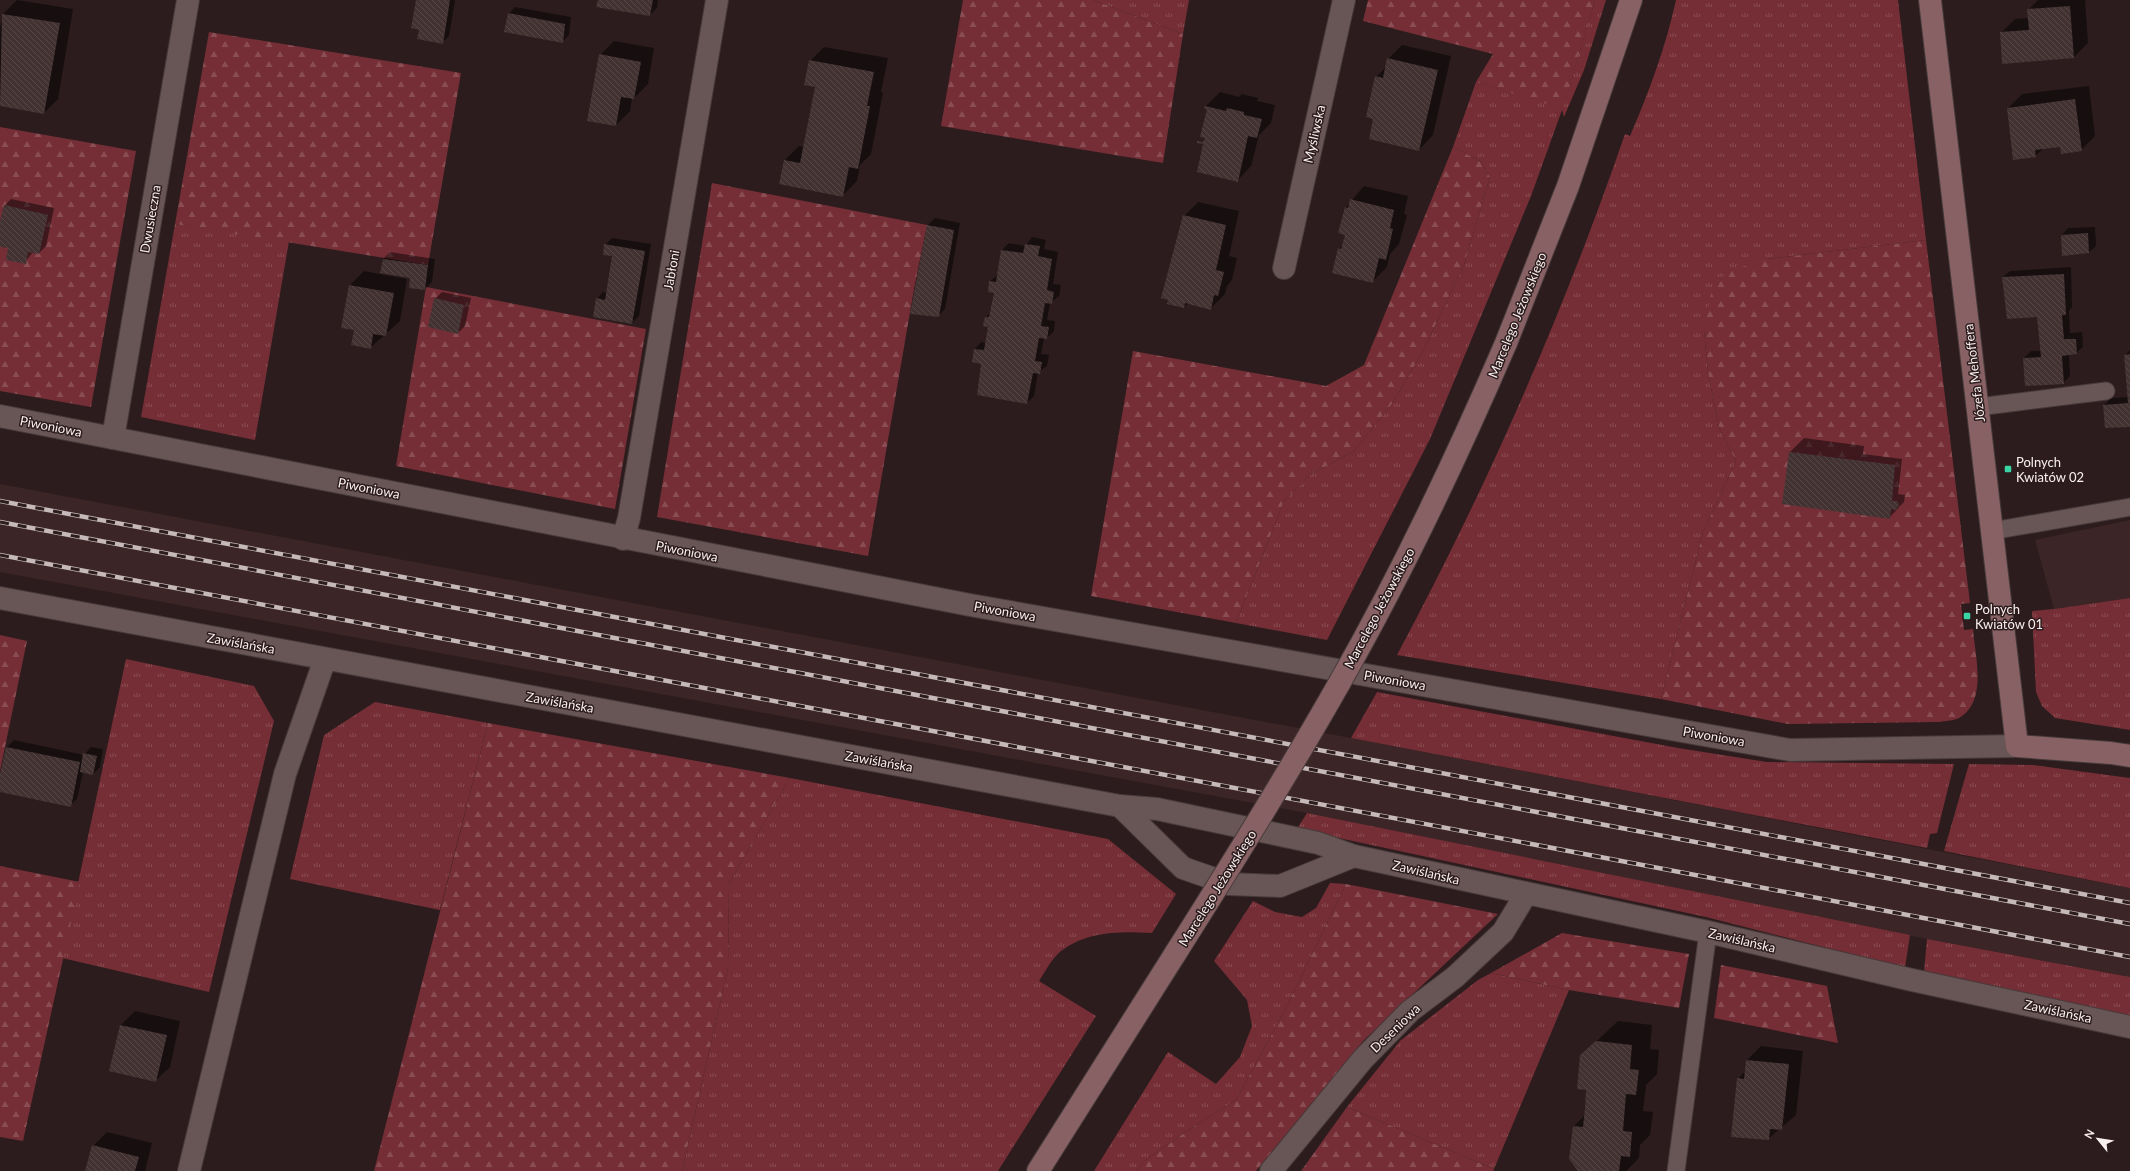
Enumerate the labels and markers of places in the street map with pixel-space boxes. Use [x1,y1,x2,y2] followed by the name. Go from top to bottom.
[2016,454,2084,485] place label: Polnych Kwiatów 02
[2003,464,2013,474] marker: Polnych Kwiatów 02
[1975,601,2043,632] place label: Polnych Kwiatów 01
[1962,611,1972,621] marker: Polnych Kwiatów 01

